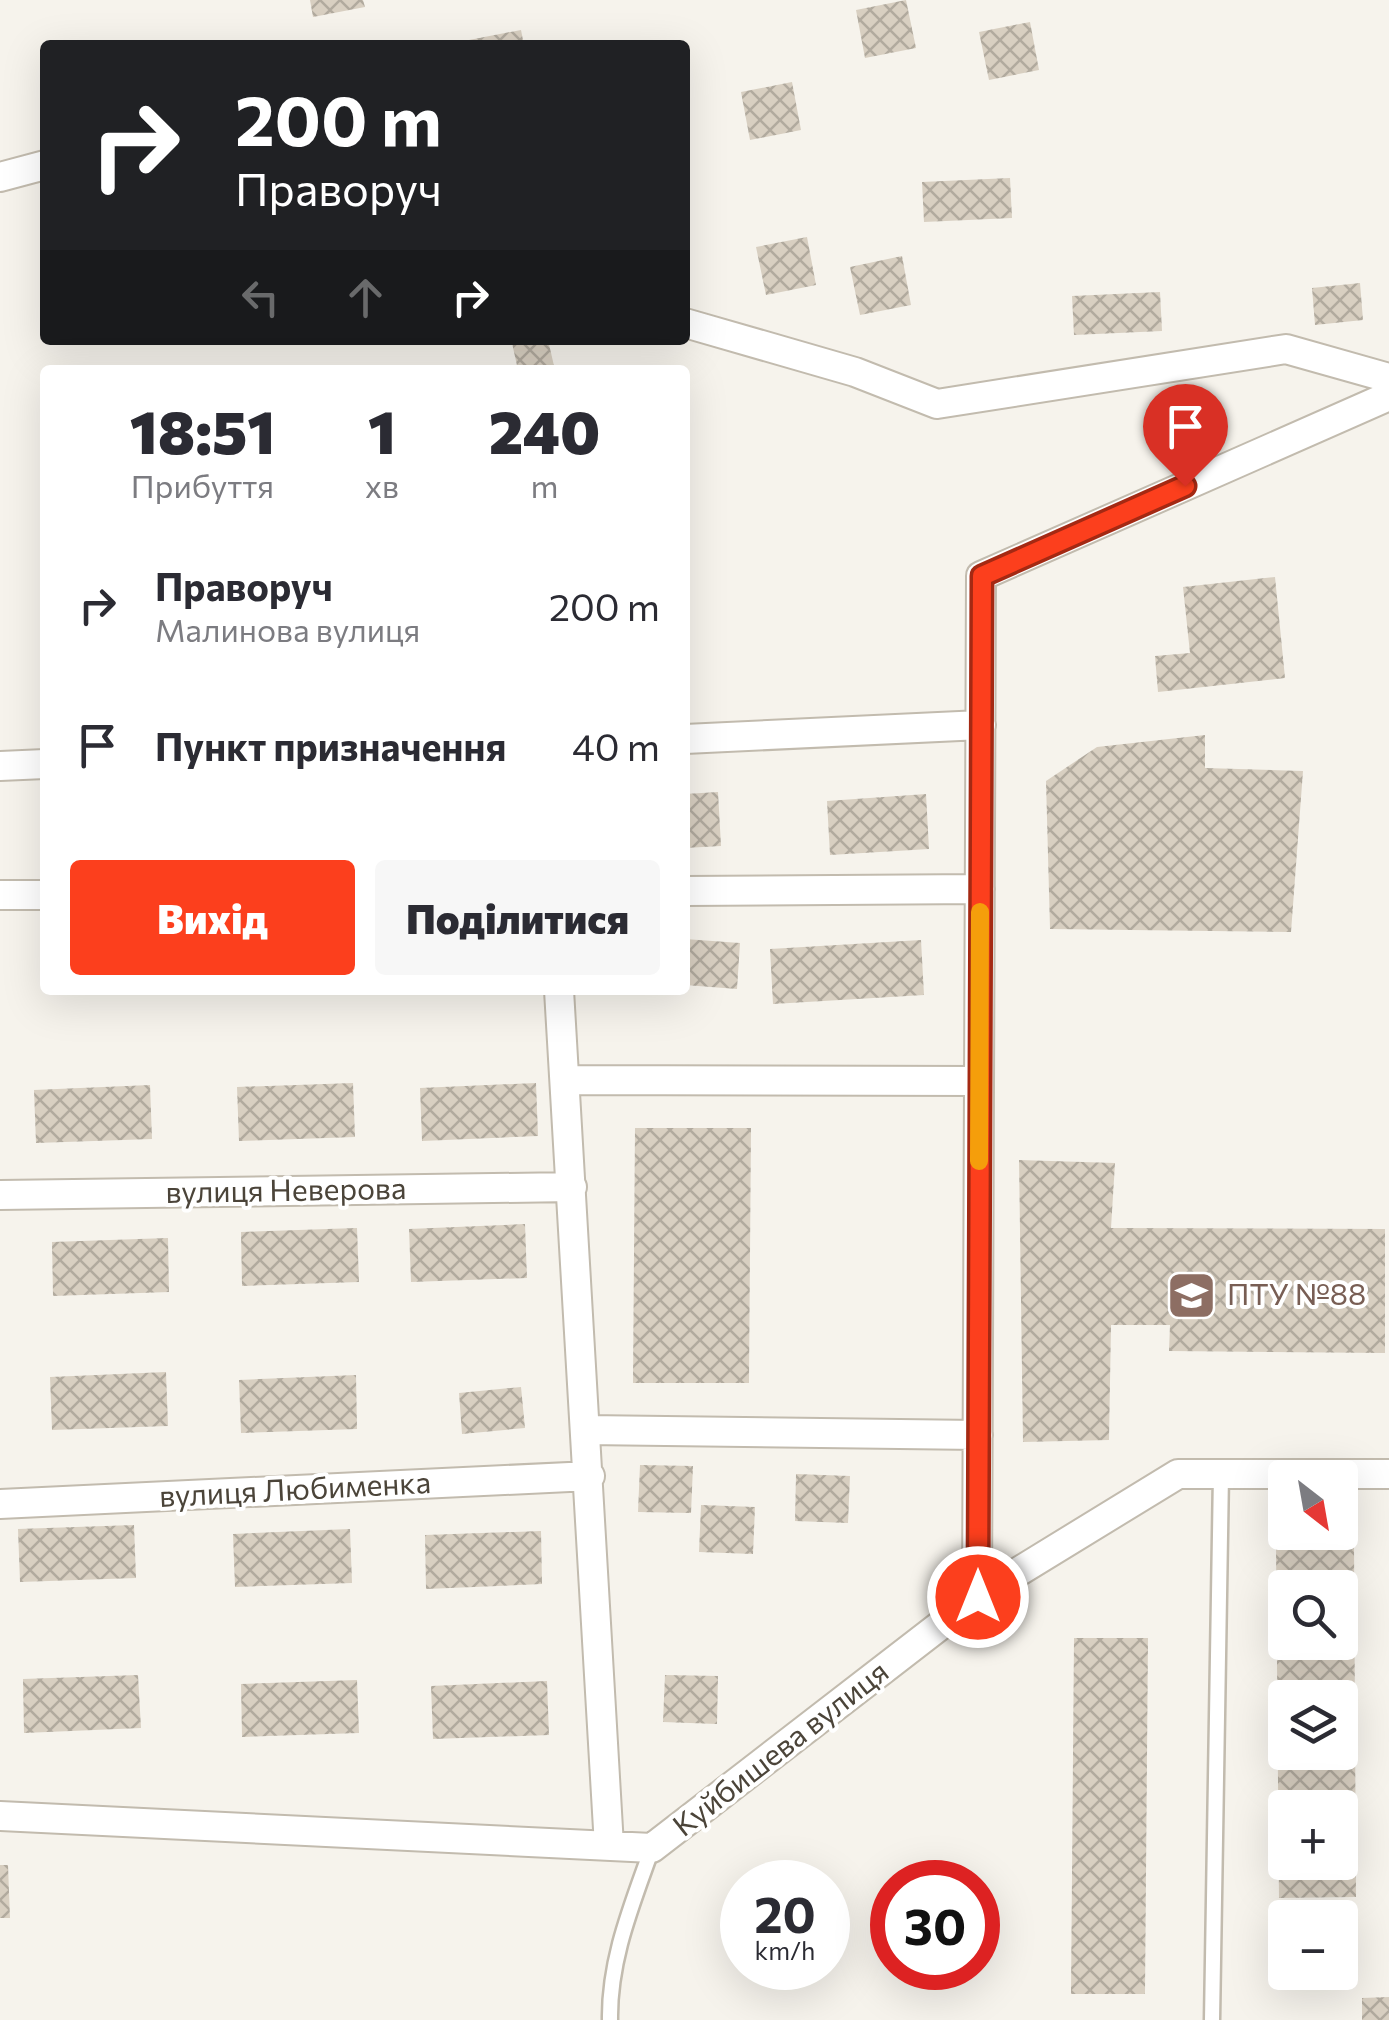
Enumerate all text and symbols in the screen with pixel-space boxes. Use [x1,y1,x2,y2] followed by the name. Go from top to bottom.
[235,75,442,160] text: 200 m
[70,80,200,210] icon: right
[235,160,442,215] text: Праворуч
[233,270,288,325] icon: left
[338,270,393,325] icon: ahead
[443,270,498,325] icon: right
[1143,384,1228,487] pin
[130,393,275,466] text: 18:51
[368,393,396,466] text: 1
[489,393,600,466] text: 240
[1158,399,1213,454] icon: arrive
[131,465,274,505] text: Прибуття
[365,465,399,505] text: хв
[531,465,558,505] text: m
[155,562,333,609] text: Праворуч
[70,578,125,633] icon: right
[549,582,660,629] text: 200 m
[155,609,420,649] text: Малинова вулиця
[70,718,125,773] icon: arrive
[155,722,506,769] text: Пункт призначення
[572,722,660,769] text: 40 m
[70,860,355,975] button: Вихід
[375,860,660,975] button: Поділитися
[165,1168,407,1209] street label: вулиця Неверова
[1166,1269,1218,1321] school or university icon: ПТУ №88
[1227,1274,1366,1311] place label: ПТУ №88
[1268,1460,1358,1550] north arrow
[1268,1460,1358,1990] map controls
[158,1462,432,1513] street label: вулиця Любименка
[926,1545,1030,1649] position arrow
[1268,1570,1358,1660] button: search
[664,1651,895,1843] street label: Куйбишева вулиця
[1268,1680,1358,1770] button: layers
[1268,1790,1358,1880] button: +
[870,1860,1000,1990] speed limit sign: 30
[754,1882,816,1943] text: 20
[1268,1900,1358,1990] button: −
[755,1935,815,1965] text: km/h

